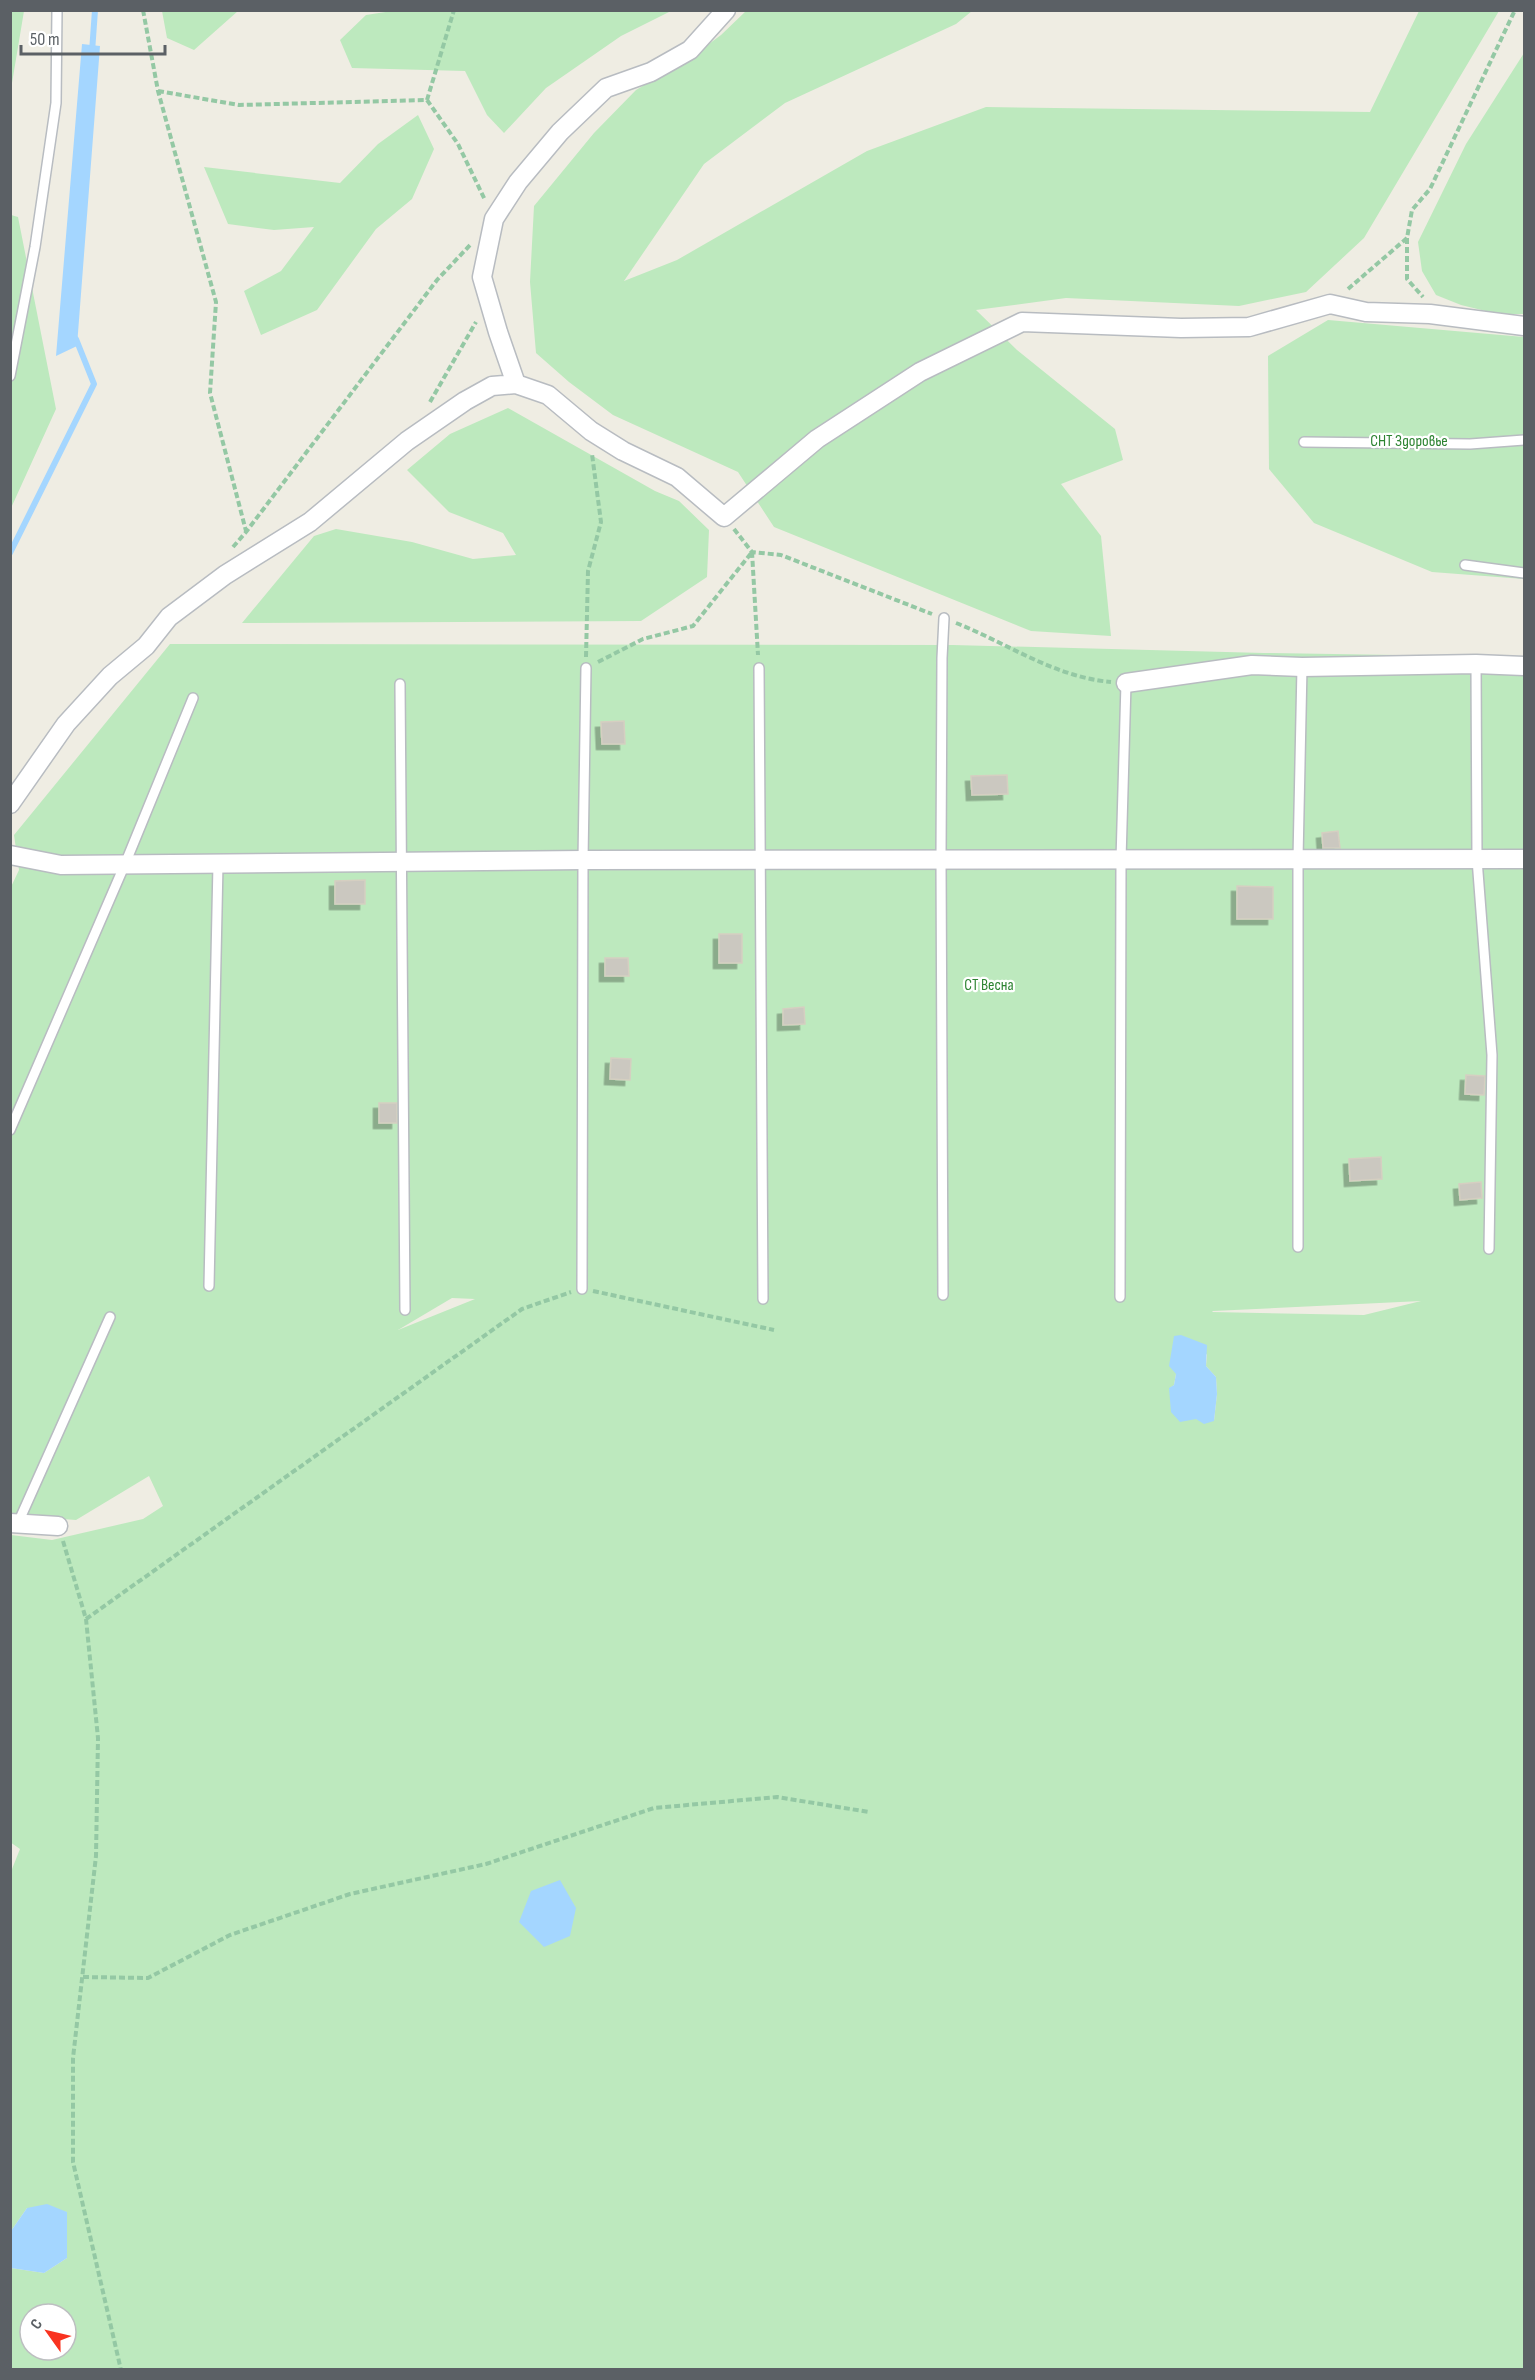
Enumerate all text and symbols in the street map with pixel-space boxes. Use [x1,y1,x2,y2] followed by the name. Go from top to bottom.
[21,18,165,56] scale bar
[30,29,60,50] text: 50 m
[1370,432,1448,451] park label: СНТ Здоровье
[964,976,1014,995] park label: СТ Весна
[18,2302,78,2362] north arrow
[27,2316,47,2333] text: С

